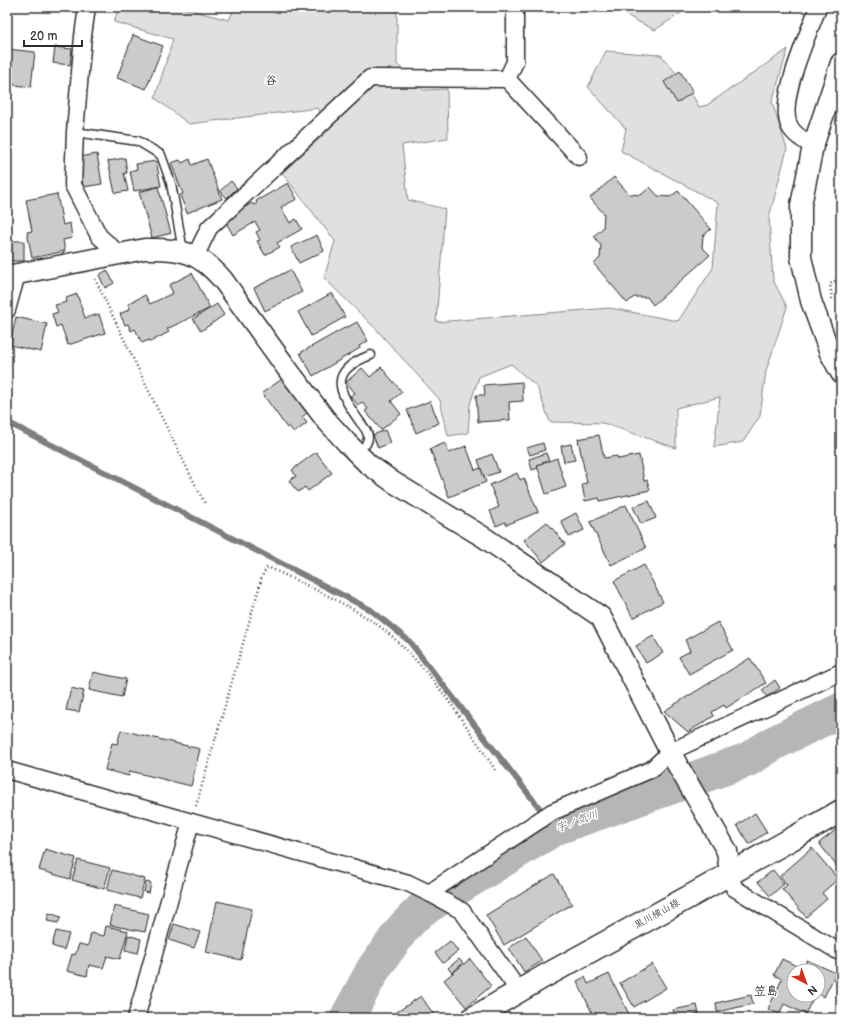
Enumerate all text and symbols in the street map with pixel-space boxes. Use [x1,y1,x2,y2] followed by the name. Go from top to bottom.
[24,22,82,48] scale bar
[30,29,57,44] text: 20 m
[265,73,277,88] district label: 谷
[554,807,600,835] water label: 宇ノ気川
[632,897,682,931] street label: 黒川横山線
[786,963,826,1003] north arrow
[805,983,820,998] text: N
[754,984,778,999] district label: 笠島

